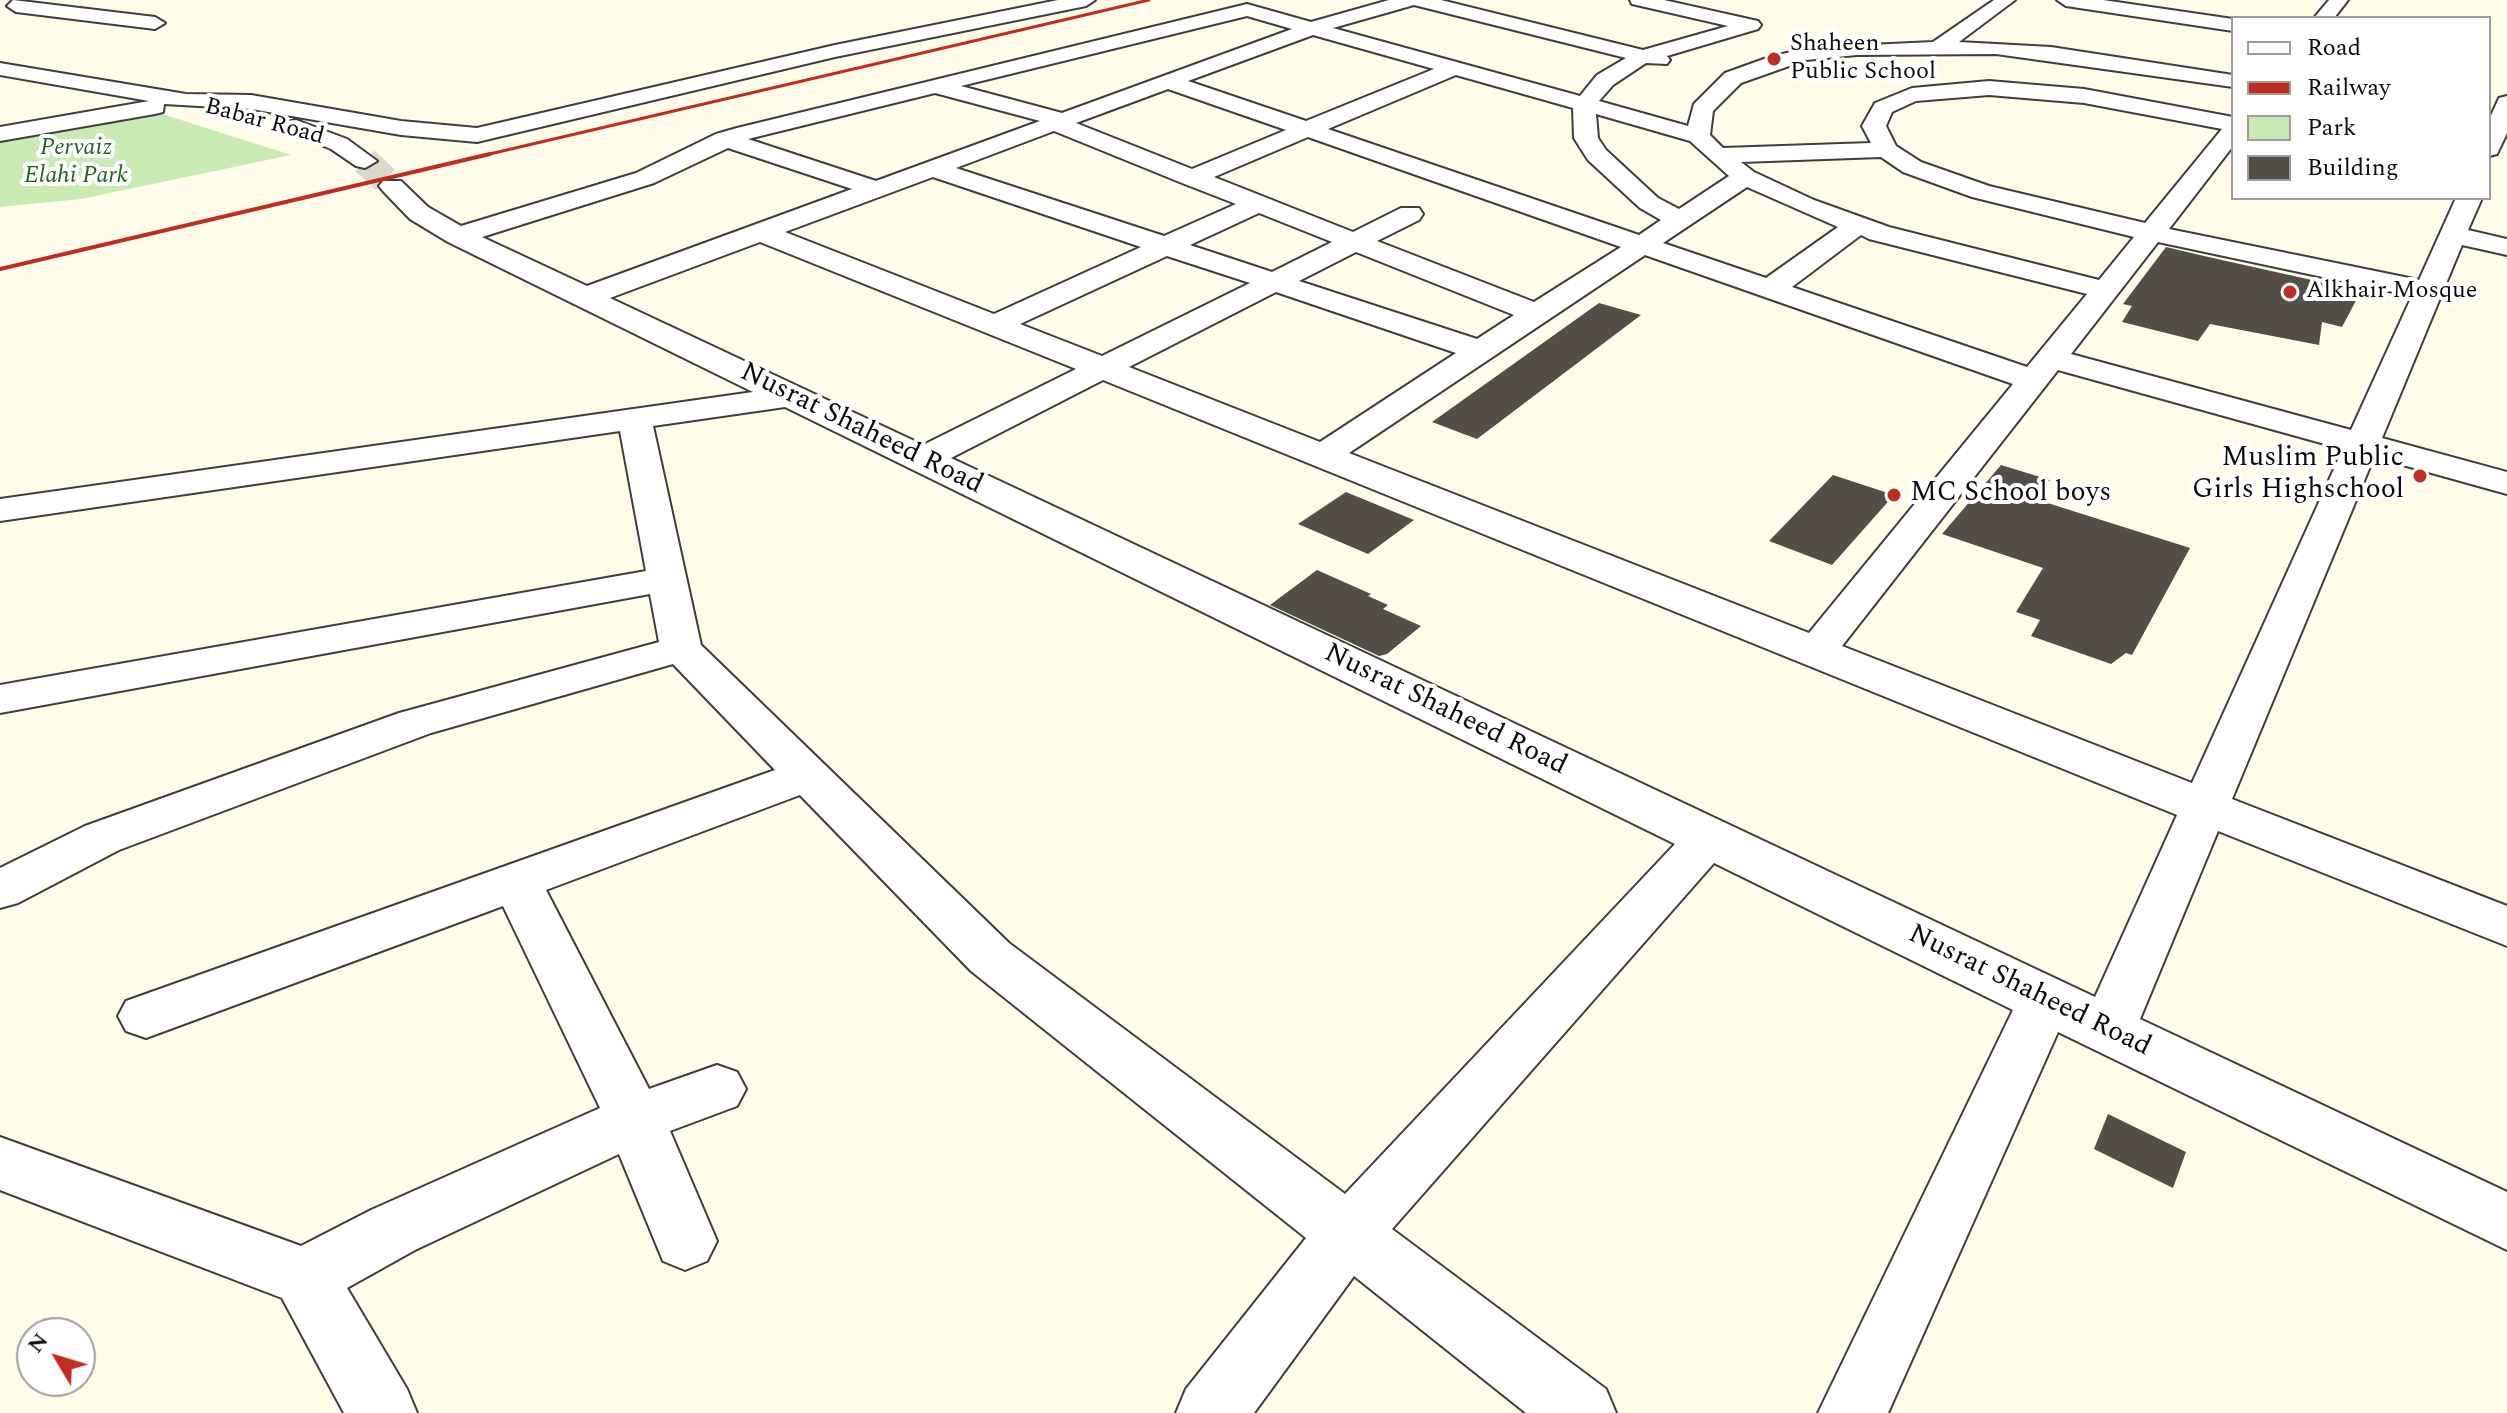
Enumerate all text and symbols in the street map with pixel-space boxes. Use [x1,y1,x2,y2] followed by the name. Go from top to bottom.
[2231,16,2491,200] legend
[2307,30,2361,66] text: Road
[1790,31,1936,87] place label: Shaheen Public School
[1765,50,1783,68] marker: Shaheen Public School
[2307,70,2391,106] text: Railway
[201,93,327,153] street label: Babar Road
[2307,110,2357,146] text: Park
[24,135,128,191] park label: Pervaiz Elahi Park
[2307,150,2399,186] text: Building
[2306,278,2477,306] place label: Alkhair Mosque
[2281,283,2299,301] marker: Alkhair Mosque
[734,357,988,503] street label: Nusrat Shaheed Road
[2192,443,2404,509] place label: Muslim Public Girls Highschool
[2411,467,2429,485] marker: Muslim Public Girls Highschool
[1910,478,2111,512] place label: MC School boys
[1885,486,1903,504] marker: MC School boys
[1318,638,1572,784] street label: Nusrat Shaheed Road
[1902,919,2156,1065] street label: Nusrat Shaheed Road
[16,1317,96,1397] north arrow
[20,1326,57,1360] text: N

